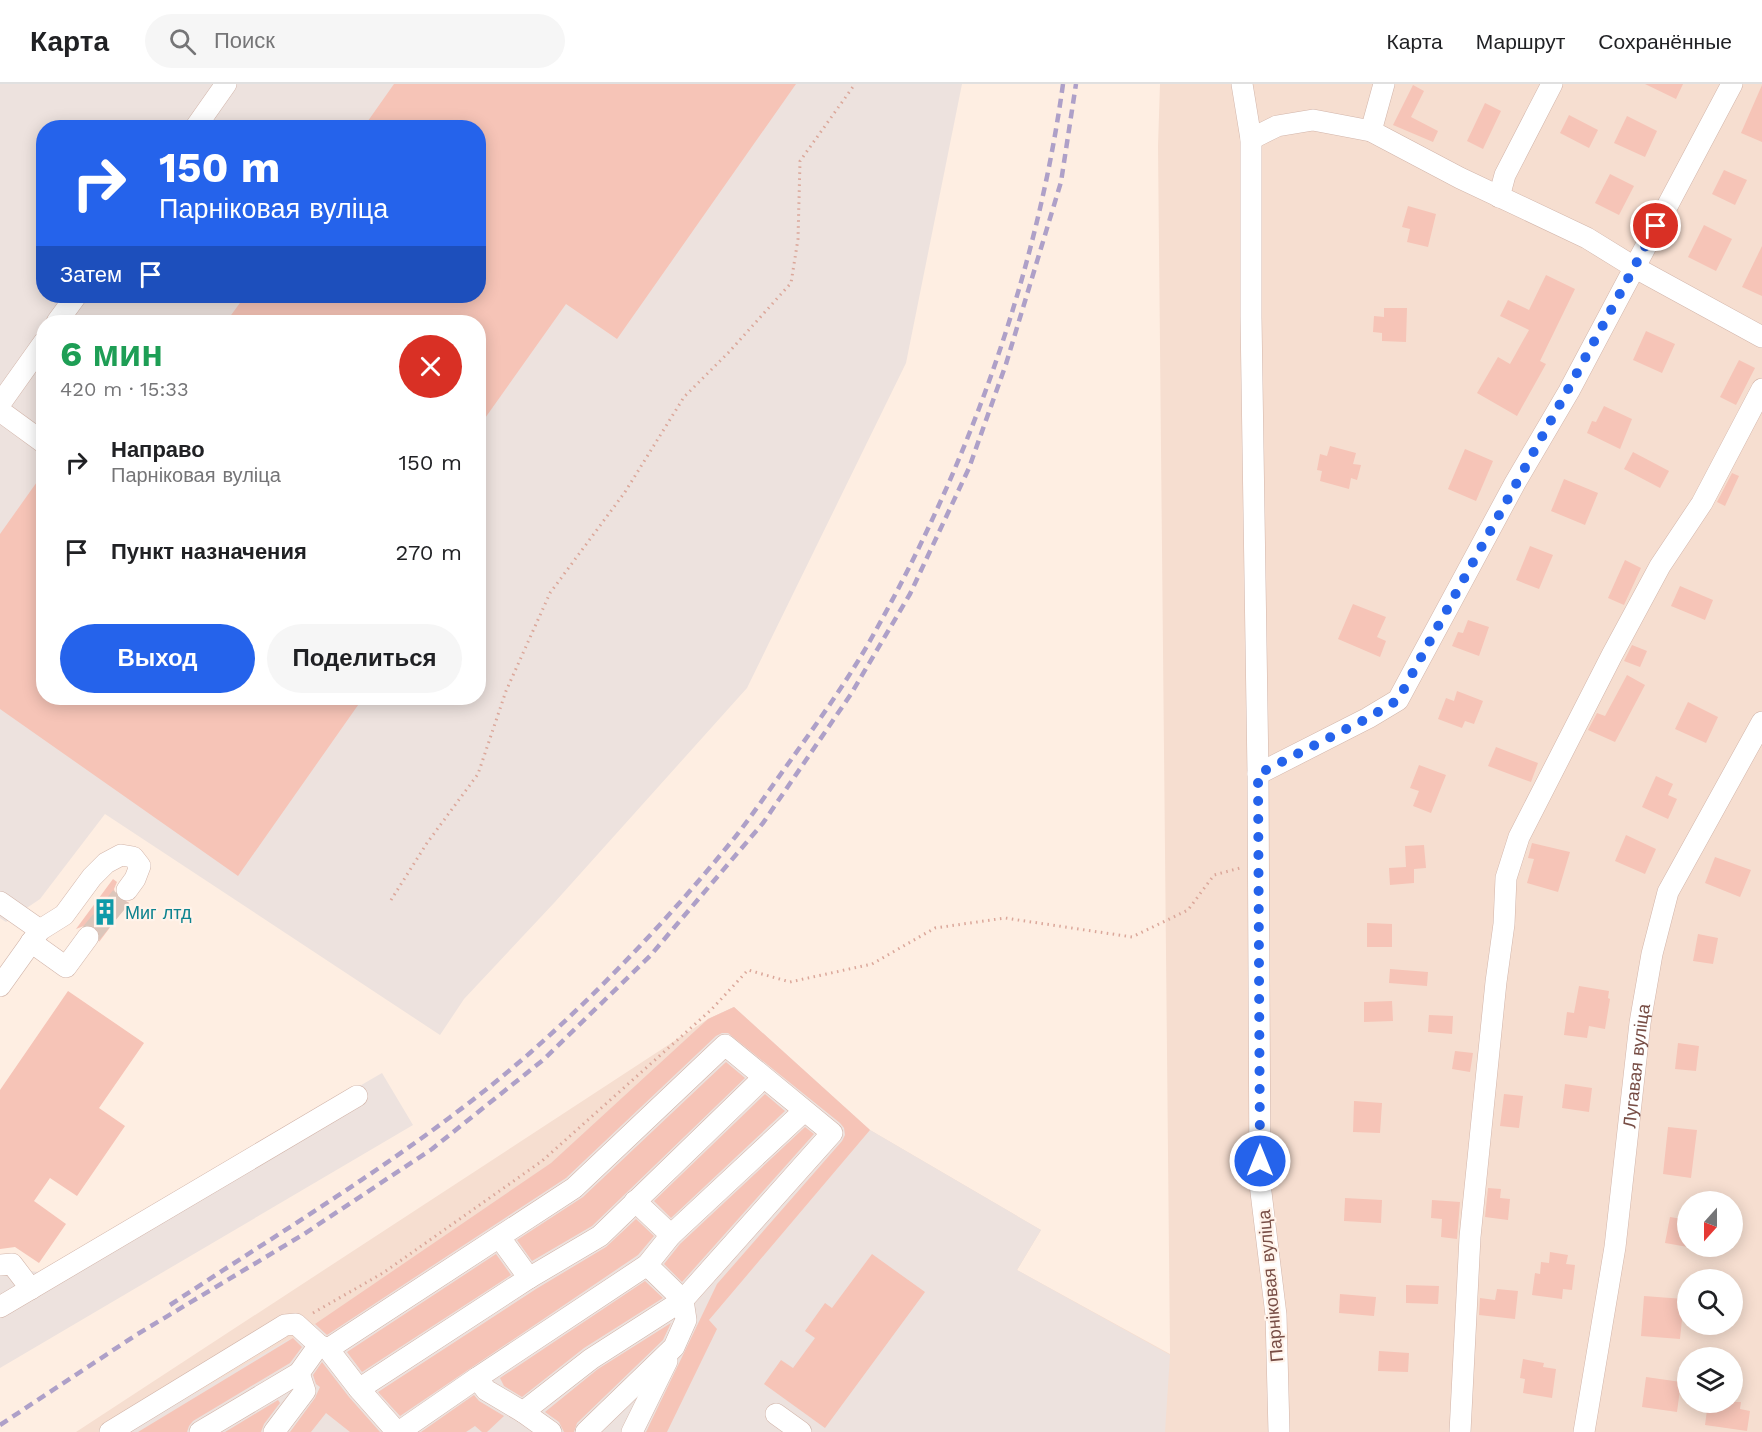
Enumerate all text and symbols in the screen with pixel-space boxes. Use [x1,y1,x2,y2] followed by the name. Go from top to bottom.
[145,14,565,68] search box
[30,25,109,58] text: Карта
[166,25,199,58] icon: search
[214,28,275,53] text: Поиск
[1387,29,1443,54] text: Карта
[1476,29,1565,54] text: Маршрут
[1598,29,1732,54] text: Сохранённые
[159,143,280,192] text: 150 m
[60,144,138,222] icon: right
[159,193,388,225] text: Парніковая вуліца
[1630,200,1681,251] pin
[1639,209,1672,242] icon: arrive
[134,258,167,291] icon: arrive
[60,262,122,287] text: Затем
[60,333,163,375] text: 6 мин
[399,335,462,398] button: close
[60,377,189,401] text: 420 m · 15:33
[111,437,205,462] text: Направо
[60,446,93,479] icon: right
[398,450,462,475] text: 150 m
[111,463,281,487] text: Парніковая вуліца
[60,536,93,569] icon: arrive
[111,539,307,564] text: Пункт назначения
[396,540,462,565] text: 270 m
[60,624,255,693] button: Выход
[267,624,462,693] button: Поделиться
[90,897,120,927] building icon: Миг лтд
[125,902,192,923] place label: Миг лтд
[1618,1001,1654,1129] street label: Лугавая вуліца
[1228,1129,1292,1193] position arrow
[1677,1191,1743,1257] north arrow
[1677,1191,1743,1413] map controls
[1253,1208,1287,1363] street label: Парніковая вуліца
[1677,1269,1743,1335] button: search
[1677,1347,1743,1413] button: layers

